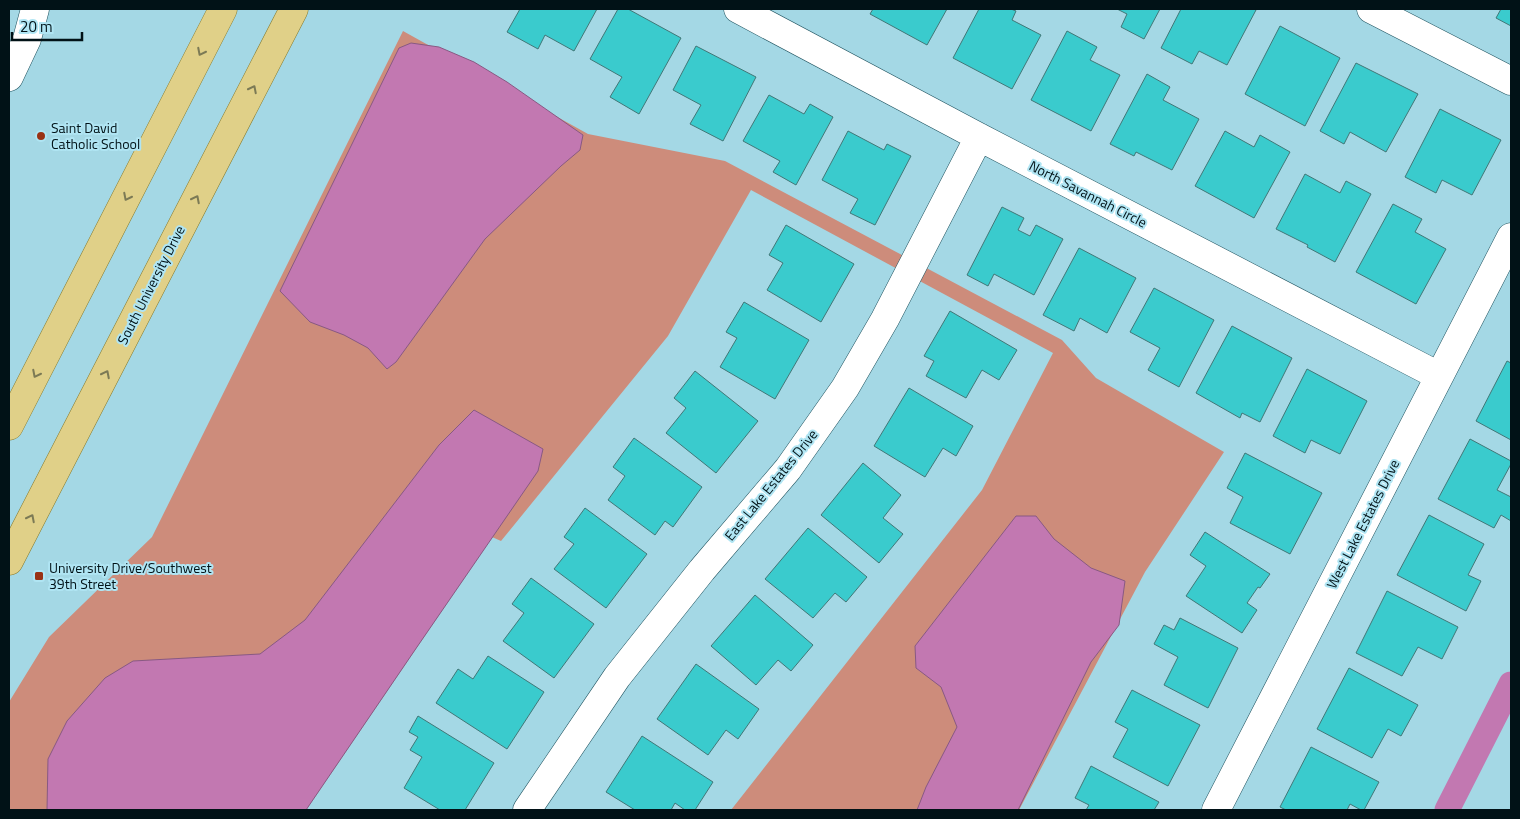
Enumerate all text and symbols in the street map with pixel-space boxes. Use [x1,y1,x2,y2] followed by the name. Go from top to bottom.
[12,10,82,42] scale bar
[20,15,53,38] text: 20 m
[197,47,207,56] one-way arrow
[247,85,257,94] one-way arrow
[51,117,140,154] place label: Saint David Catholic School
[35,130,47,142] marker: Saint David Catholic School
[1026,155,1151,232] street label: North Savannah Circle
[123,192,133,201] one-way arrow
[190,195,200,204] one-way arrow
[111,222,190,348] street label: South University Drive
[32,369,42,378] one-way arrow
[100,370,110,379] one-way arrow
[719,424,822,545] street label: East Lake Estates Drive
[1321,456,1404,592] street label: West Lake Estates Drive
[25,514,35,523] one-way arrow
[49,557,212,594] place label: University Drive/Southwest 39th Street
[33,570,45,582] marker: University Drive/Southwest 39th Street

